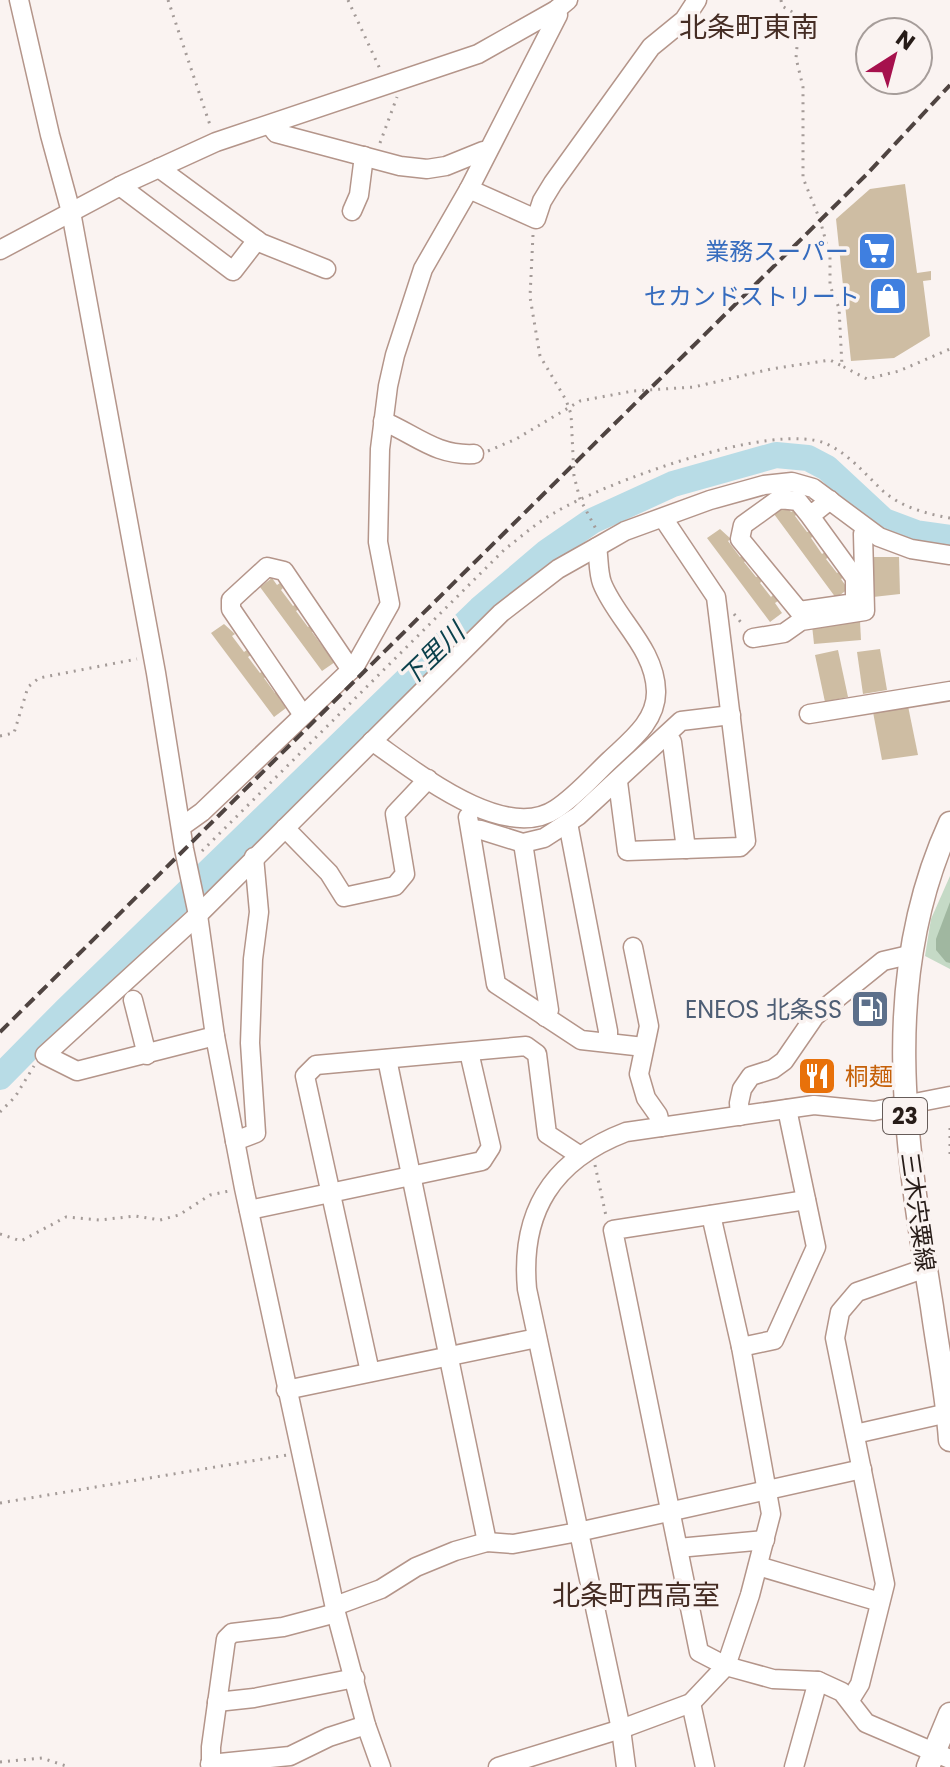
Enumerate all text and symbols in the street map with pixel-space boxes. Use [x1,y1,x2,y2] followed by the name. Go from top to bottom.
[679,8,819,47] district label: 北条町東南
[854,16,934,96] north arrow
[890,23,921,58] text: N
[856,230,898,272] supermarket icon: 業務スーパー
[705,235,849,268] place label: 業務スーパー
[867,275,909,317] shop icon: セカンドストリート
[644,280,860,313] place label: セカンドストリート
[391,613,475,695] water label: 下里川
[849,988,891,1030] fuel station icon: ENEOS 北条SS
[685,993,842,1026] place label: ENEOS 北条SS
[796,1055,838,1097] restaurant icon: 桐麺
[845,1060,893,1093] place label: 桐麺
[883,1098,927,1134] road number: 23
[893,1150,943,1274] street label: 三木宍粟線
[552,1576,720,1615] district label: 北条町西高室

